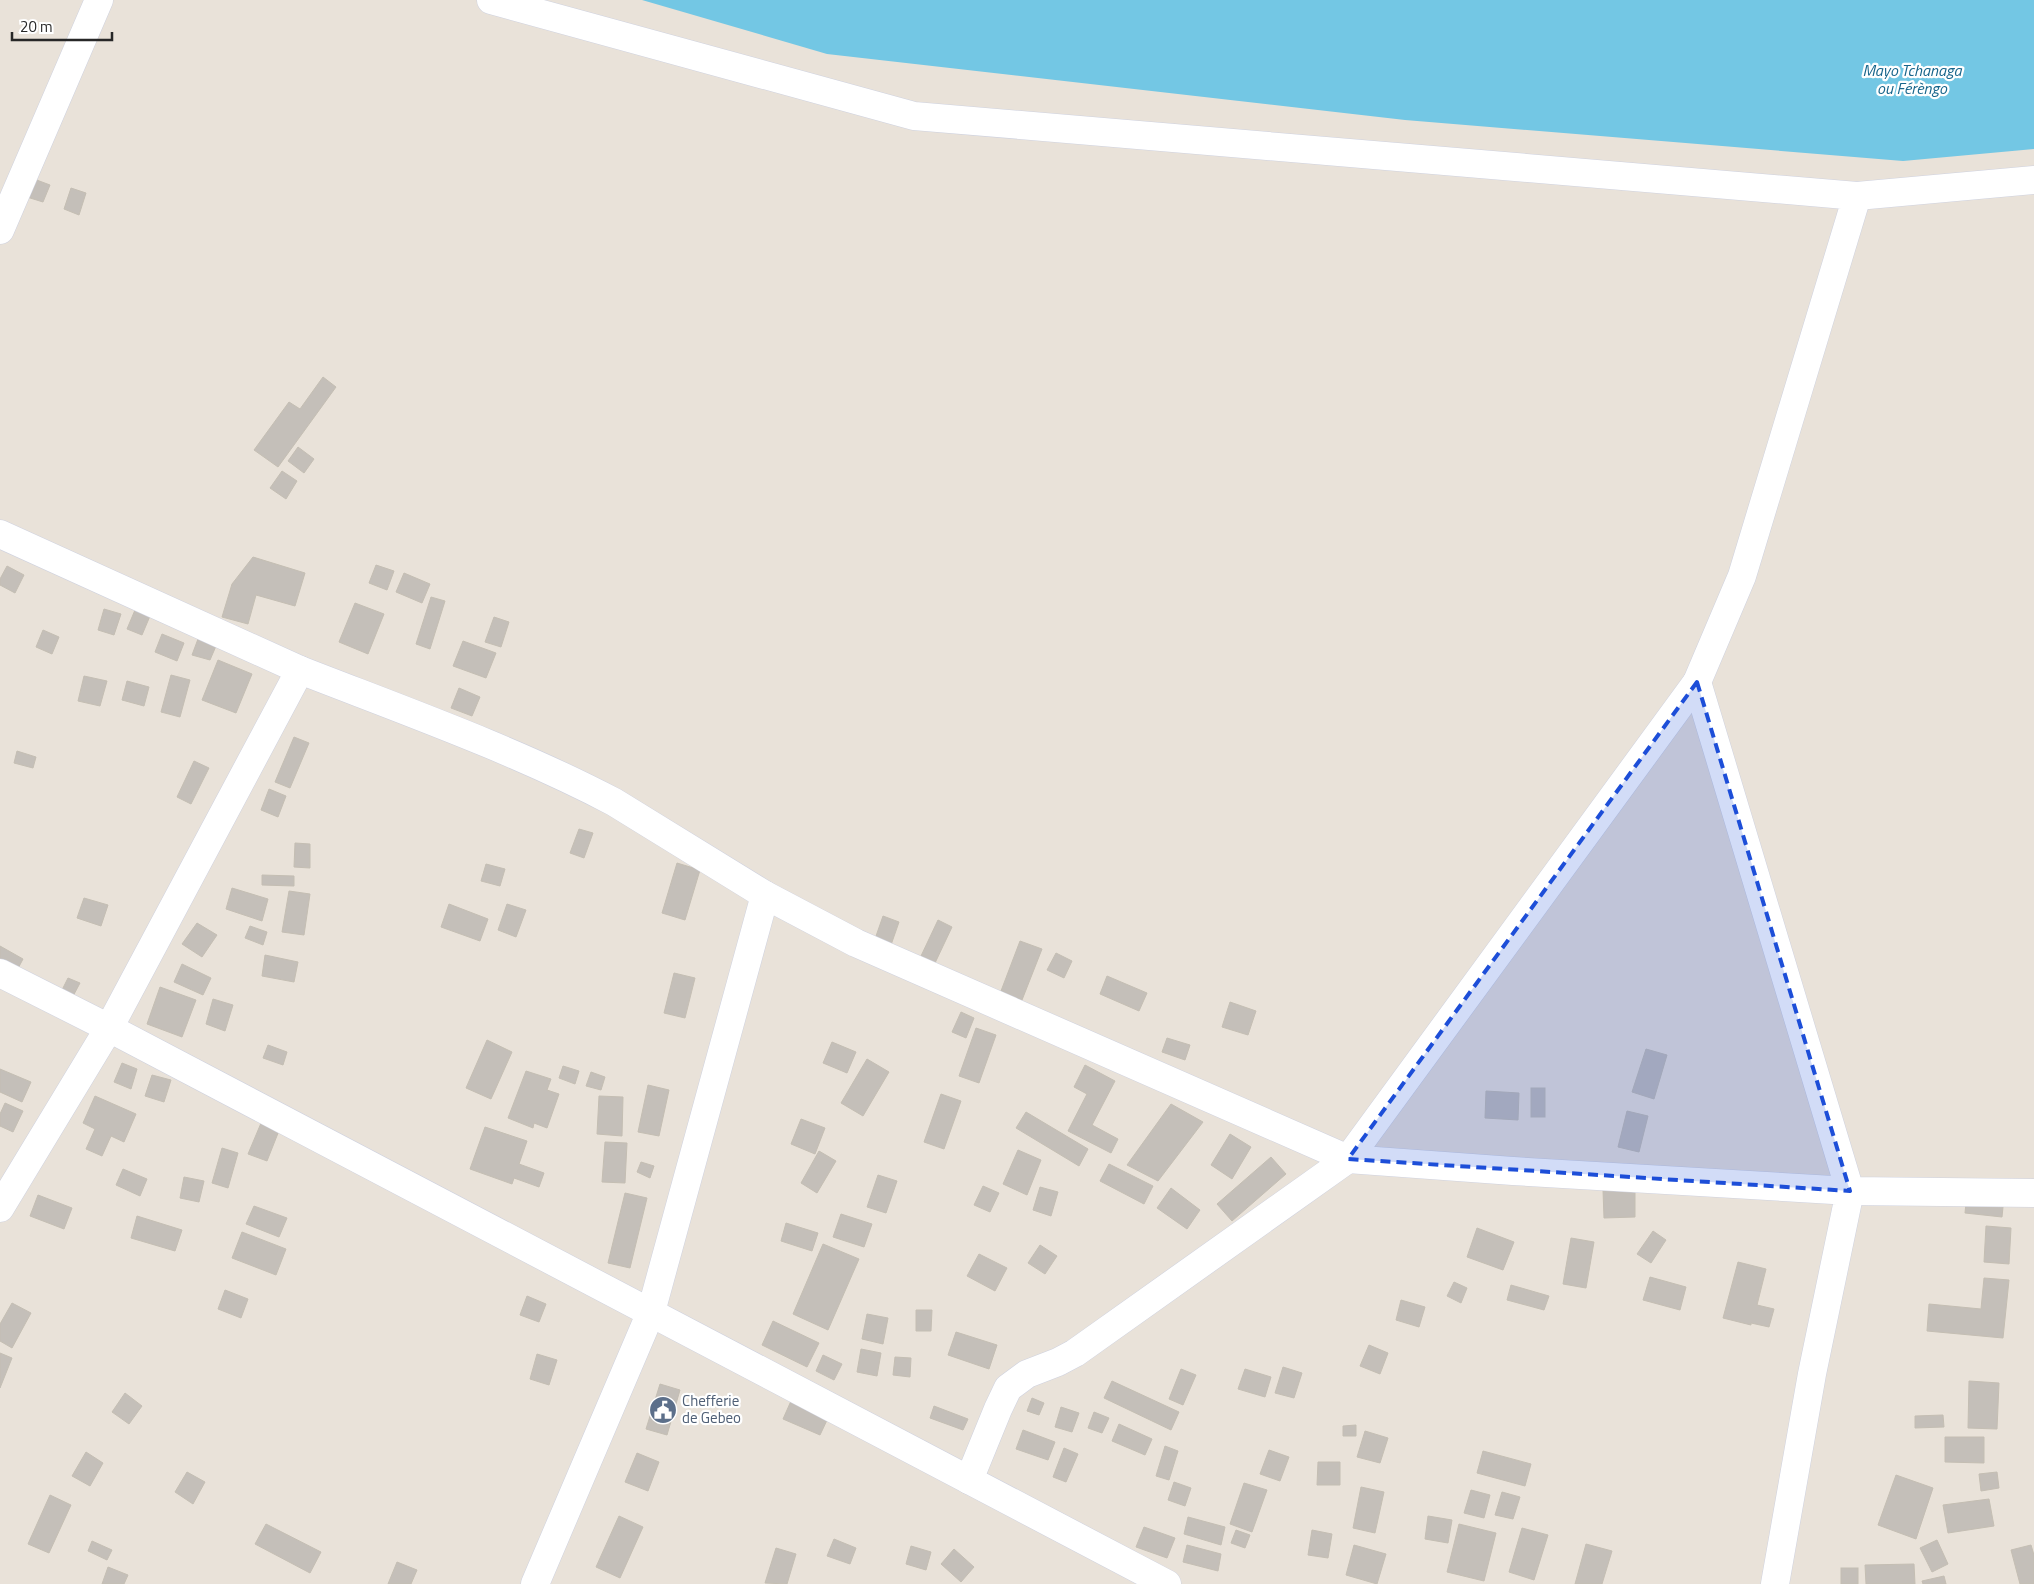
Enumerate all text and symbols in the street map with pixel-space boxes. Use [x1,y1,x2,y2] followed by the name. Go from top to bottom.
[12,10,112,42] scale bar
[20,15,53,38] text: 20 m
[1862,58,1963,100] water label: Mayo Tchanaga ou Férèngo
[682,1389,741,1429] place label: Chefferie de Gebeo
[648,1395,678,1425] public building icon: Chefferie de Gebeo

